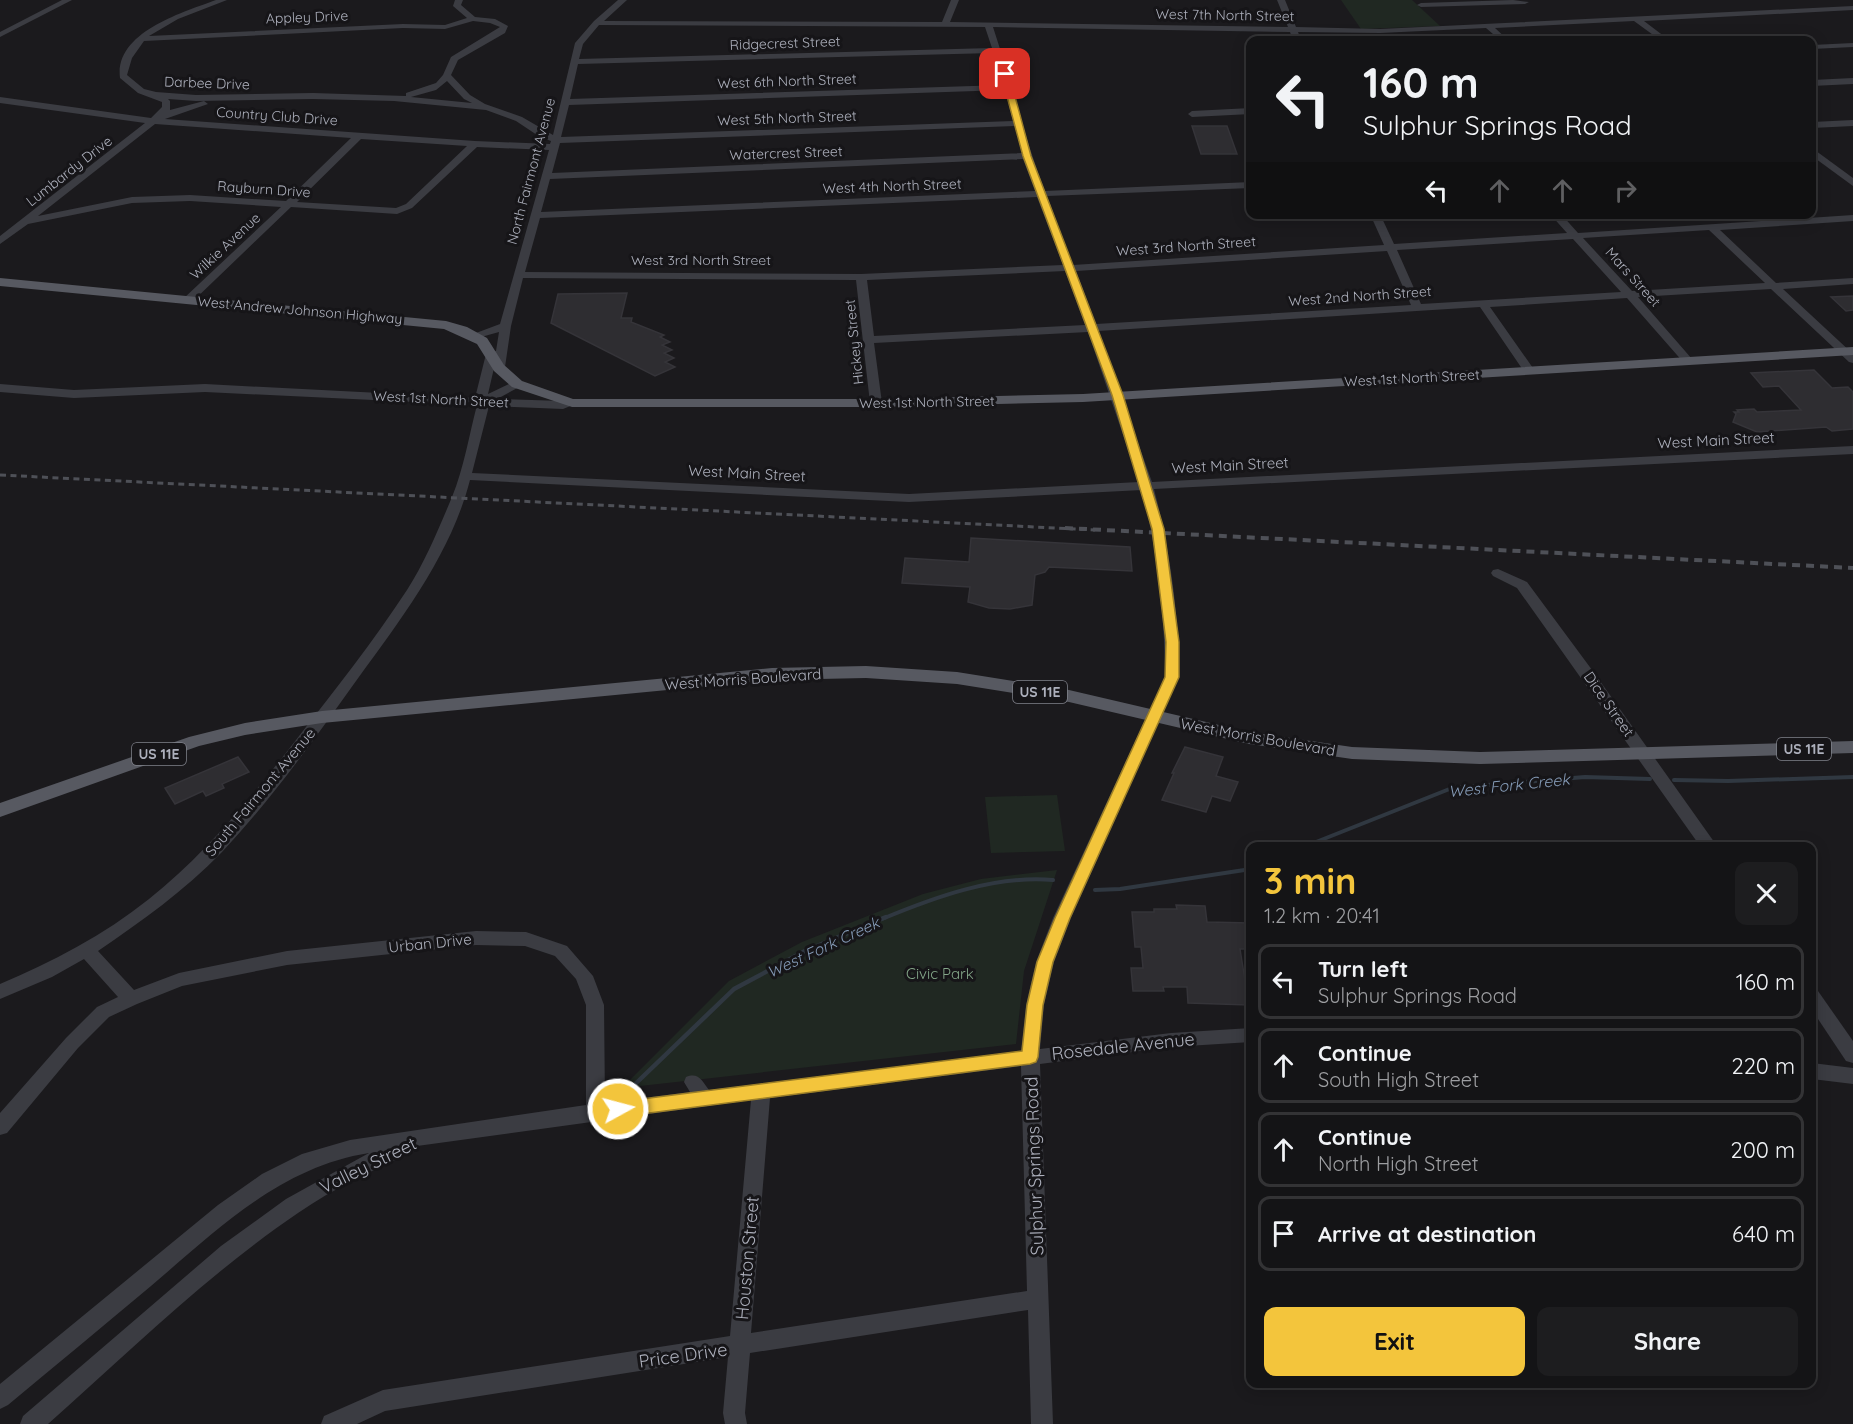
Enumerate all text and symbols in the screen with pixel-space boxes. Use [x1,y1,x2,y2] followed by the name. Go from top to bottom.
[1155,5,1295,25] street label: West 7th North Street
[266,7,349,27] street label: Appley Drive
[729,32,841,54] street label: Ridgecrest Street
[979,48,1030,99] pin
[1363,56,1479,109] text: 160 m
[988,57,1021,90] icon: arrive
[1264,60,1342,138] icon: left
[717,70,857,92] street label: West 6th North Street
[164,73,250,93] street label: Darbee Drive
[503,96,559,246] street label: North Fairmont Avenue
[216,103,338,129] street label: Country Club Drive
[717,107,857,129] street label: West 5th North Street
[1363,108,1632,142] text: Sulphur Springs Road
[22,132,116,210] street label: Lumbardy Drive
[729,142,843,164] street label: Watercrest Street
[1420,174,1453,207] icon: left
[1483,174,1516,207] icon: ahead
[1546,174,1579,207] icon: ahead
[1609,174,1642,207] icon: right
[822,175,962,197] street label: West 4th North Street
[217,177,311,201] street label: Rayburn Drive
[186,209,264,283] street label: Wilkie Avenue
[1116,232,1257,260] street label: West 3rd North Street
[1602,243,1665,311] street label: Mars Street
[631,251,771,269] street label: West 3rd North Street
[1288,282,1432,310] street label: West 2nd North Street
[197,292,403,328] street label: West Andrew Johnson Highway
[841,298,867,385] street label: Hickey Street
[1344,365,1480,391] street label: West 1st North Street
[373,386,509,412] street label: West 1st North Street
[859,392,995,412] street label: West 1st North Street
[1657,427,1775,453] street label: West Main Street
[1171,452,1289,478] street label: West Main Street
[688,460,806,486] street label: West Main Street
[664,664,822,694] street label: West Morris Boulevard
[1580,668,1638,740] street label: Dice Street
[1013,681,1067,703] road number: US 11E
[1179,714,1337,760] street label: West Morris Boulevard
[201,724,319,860] street label: South Fairmont Avenue
[1777,738,1831,760] road number: US 11E
[132,743,186,765] road number: US 11E
[1447,769,1572,801] water label: West Fork Creek
[1264,858,1357,903] text: 3 min
[1735,862,1798,925] button: close
[1264,903,1380,928] text: 1.2 km · 20:41
[763,912,884,982] water label: West Fork Creek
[387,929,473,957] street label: Urban Drive
[1318,955,1408,983] text: Turn left
[906,964,974,983] park label: Civic Park
[1267,965,1300,998] icon: left
[1736,968,1795,996] text: 160 m
[1318,983,1517,1008] text: Sulphur Springs Road
[1050,1027,1196,1065] street label: Rosedale Avenue
[1318,1039,1412,1067] text: Continue
[1267,1049,1300,1082] icon: ahead
[1731,1052,1795,1080] text: 220 m
[1318,1067,1479,1092] text: South High Street
[1019,1076,1049,1256] street label: Sulphur Springs Road
[586,1077,650,1141] position arrow
[1318,1123,1412,1151] text: Continue
[316,1132,420,1198] street label: Valley Street
[1267,1133,1300,1166] icon: ahead
[1731,1136,1795,1164] text: 200 m
[1318,1151,1479,1176] text: North High Street
[730,1195,764,1321] street label: Houston Street
[1267,1217,1300,1250] icon: arrive
[1318,1220,1536,1248] text: Arrive at destination
[1732,1220,1795,1248] text: 640 m
[1264,1307,1525,1376] button: Exit
[1537,1307,1798,1376] button: Share
[637,1337,729,1373] street label: Price Drive

